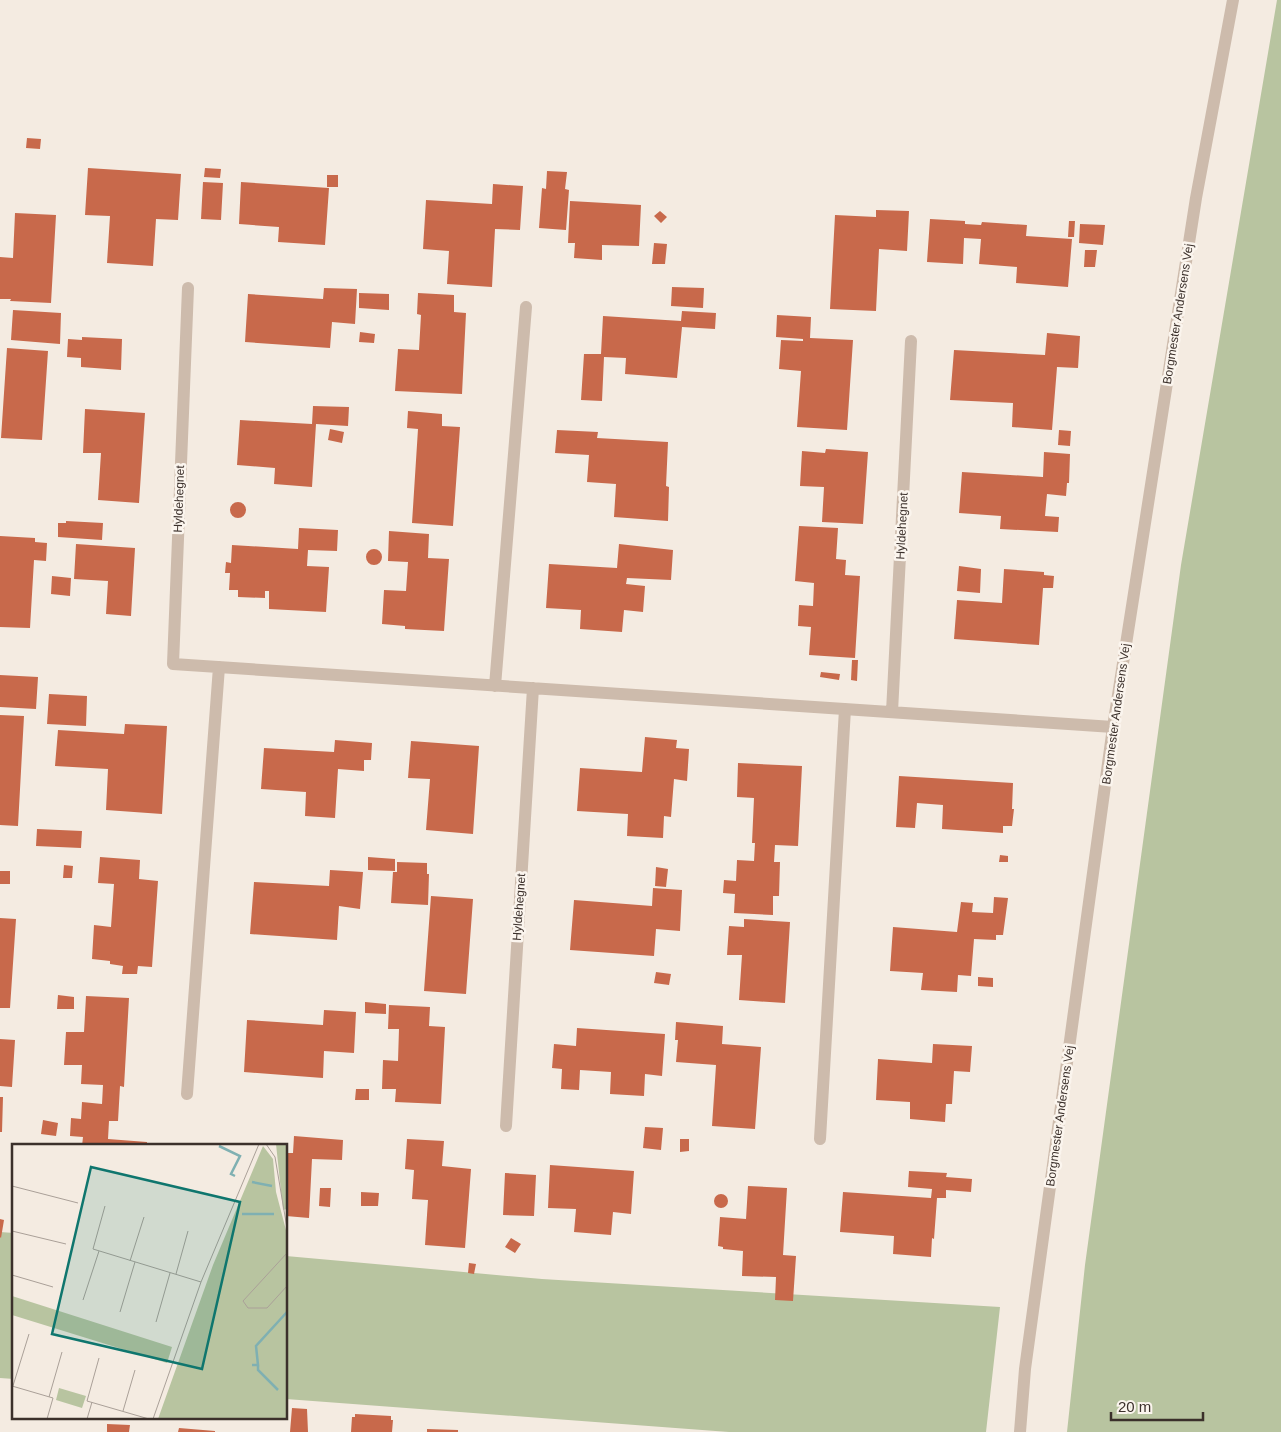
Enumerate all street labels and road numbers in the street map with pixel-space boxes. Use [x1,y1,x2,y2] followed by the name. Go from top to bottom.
[1160,243,1196,385] street label: Borgmester Andersens Vej
[171,464,187,533] street label: Hyldehegnet
[893,491,911,560] street label: Hyldehegnet
[1099,643,1133,785] street label: Borgmester Andersens Vej
[510,872,528,941] street label: Hyldehegnet
[1043,1045,1077,1187] street label: Borgmester Andersens Vej

